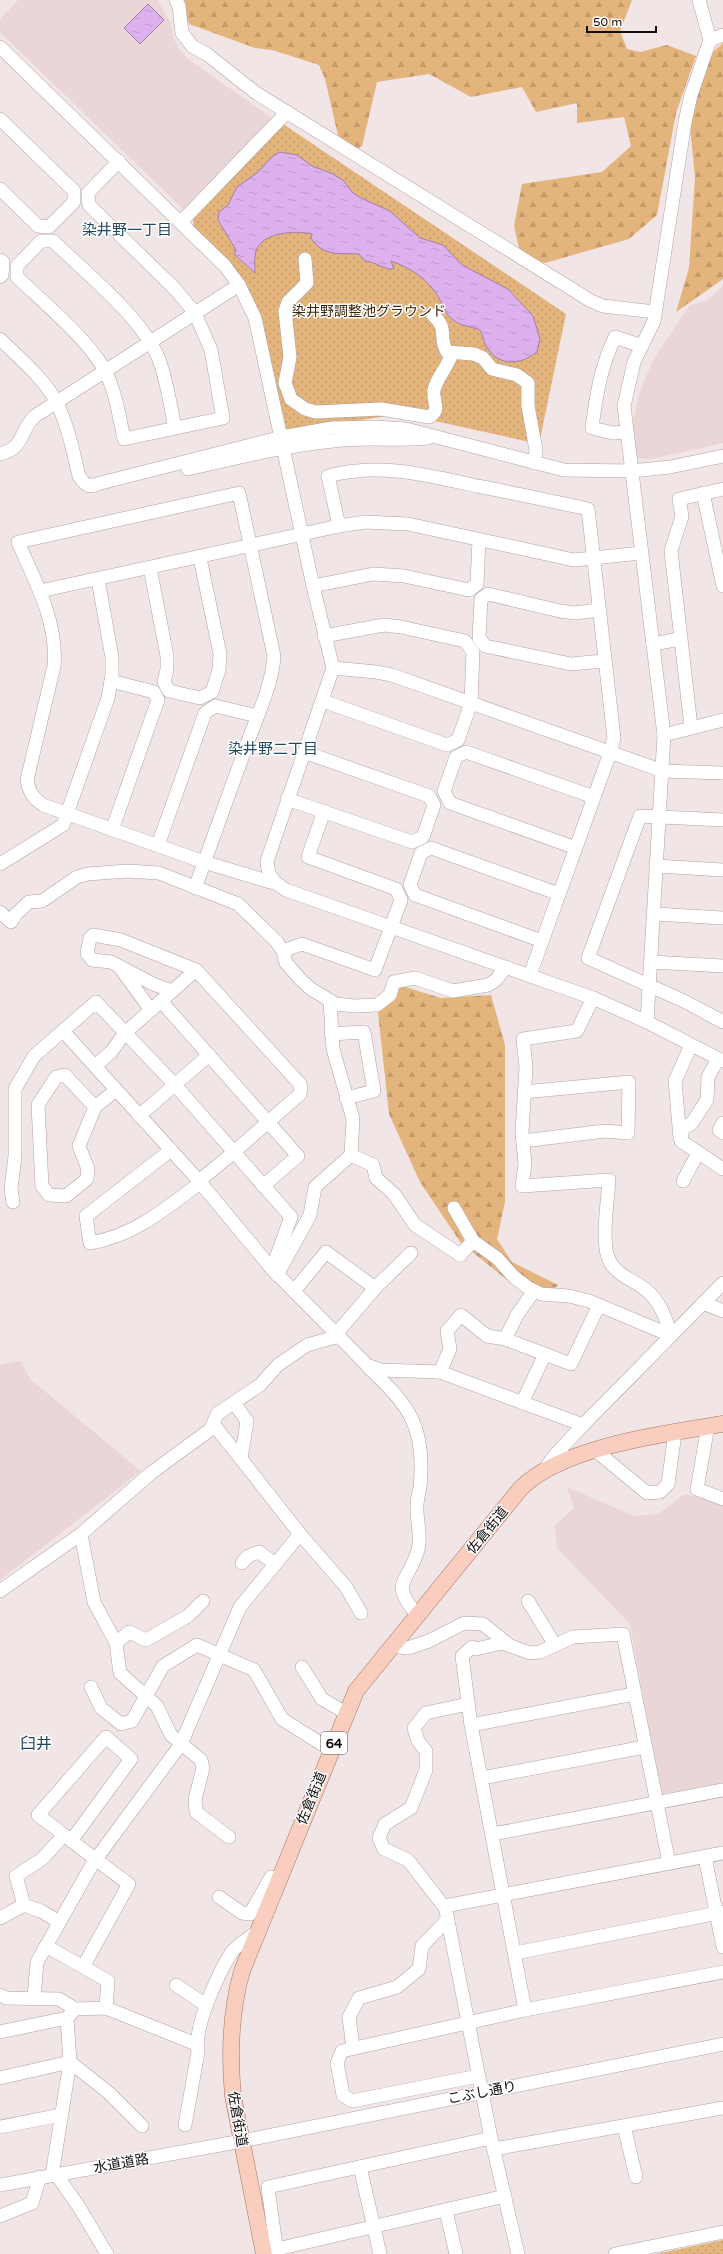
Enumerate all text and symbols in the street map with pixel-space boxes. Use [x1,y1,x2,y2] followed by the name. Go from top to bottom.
[587,8,656,34] scale bar
[593,15,622,29] text: 50 m
[82,221,172,239] district label: 染井野一丁目
[292,303,446,320] park label: 染井野調整池グラウンド
[228,740,318,758] district label: 染井野二丁目
[463,1503,512,1557] street label: 佐倉街道
[321,1732,347,1754] road number: 64
[20,1734,52,1754] district label: 臼井
[293,1769,330,1827] street label: 佐倉街道
[446,2077,518,2108] street label: こぶし通り
[224,2090,251,2148] street label: 佐倉街道
[92,2150,150,2177] street label: 水道道路

